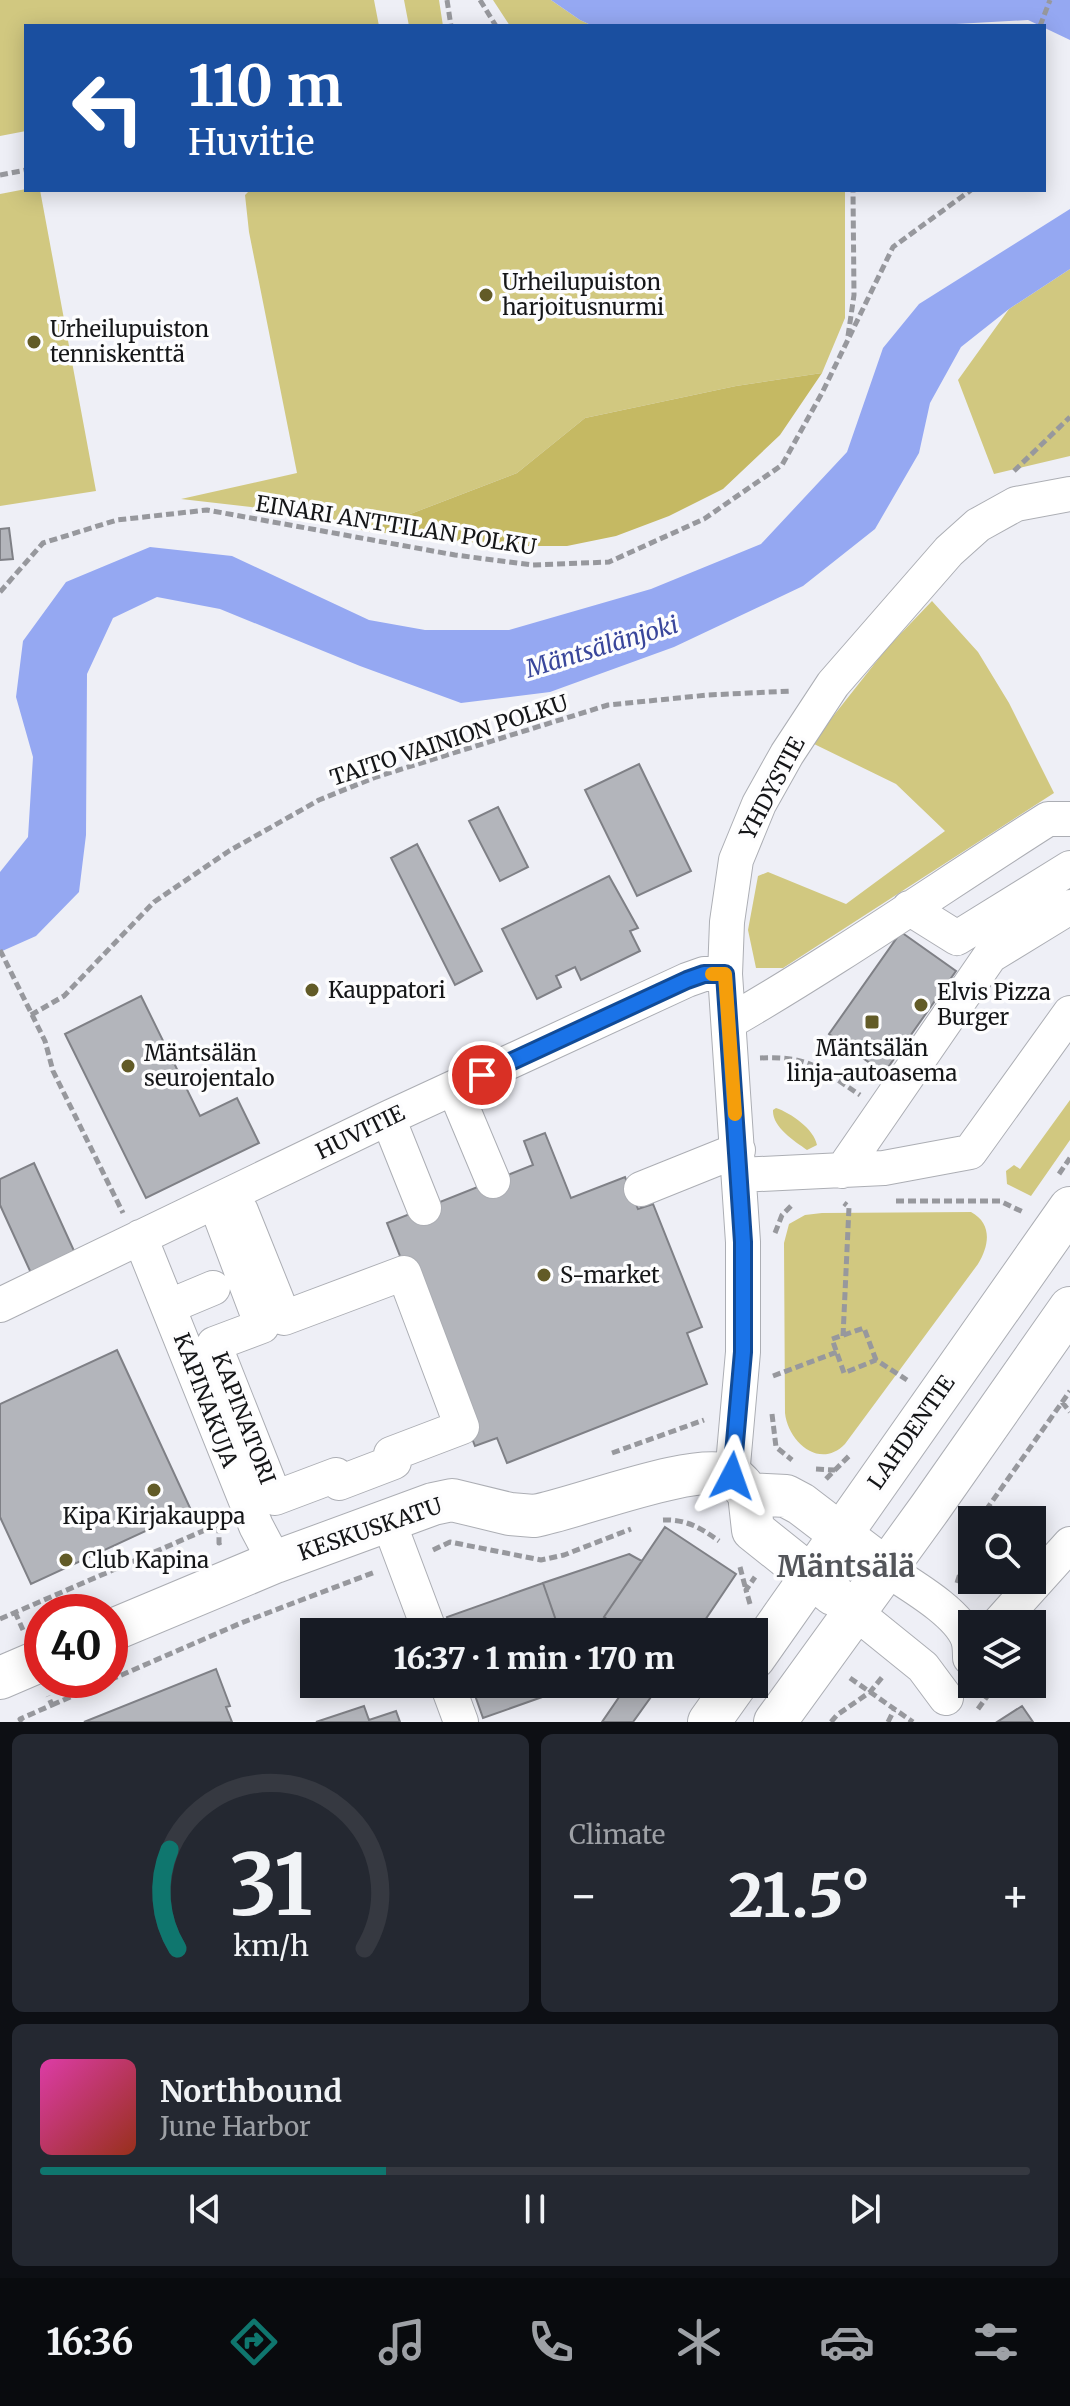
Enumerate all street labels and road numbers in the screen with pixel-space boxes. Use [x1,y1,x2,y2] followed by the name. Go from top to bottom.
[254,489,538,561] street label: EINARI ANTTILAN POLKU
[327,688,571,792] street label: TAITO VAINION POLKU
[733,732,811,845] street label: YHDYSTIE
[311,1099,409,1165] street label: HUVITIE
[168,1329,245,1472] street label: KAPINAKUJA
[206,1348,282,1488] street label: KAPINATORI
[862,1370,961,1494] street label: LAHDENTIE
[294,1491,446,1567] street label: KESKUSKATU

